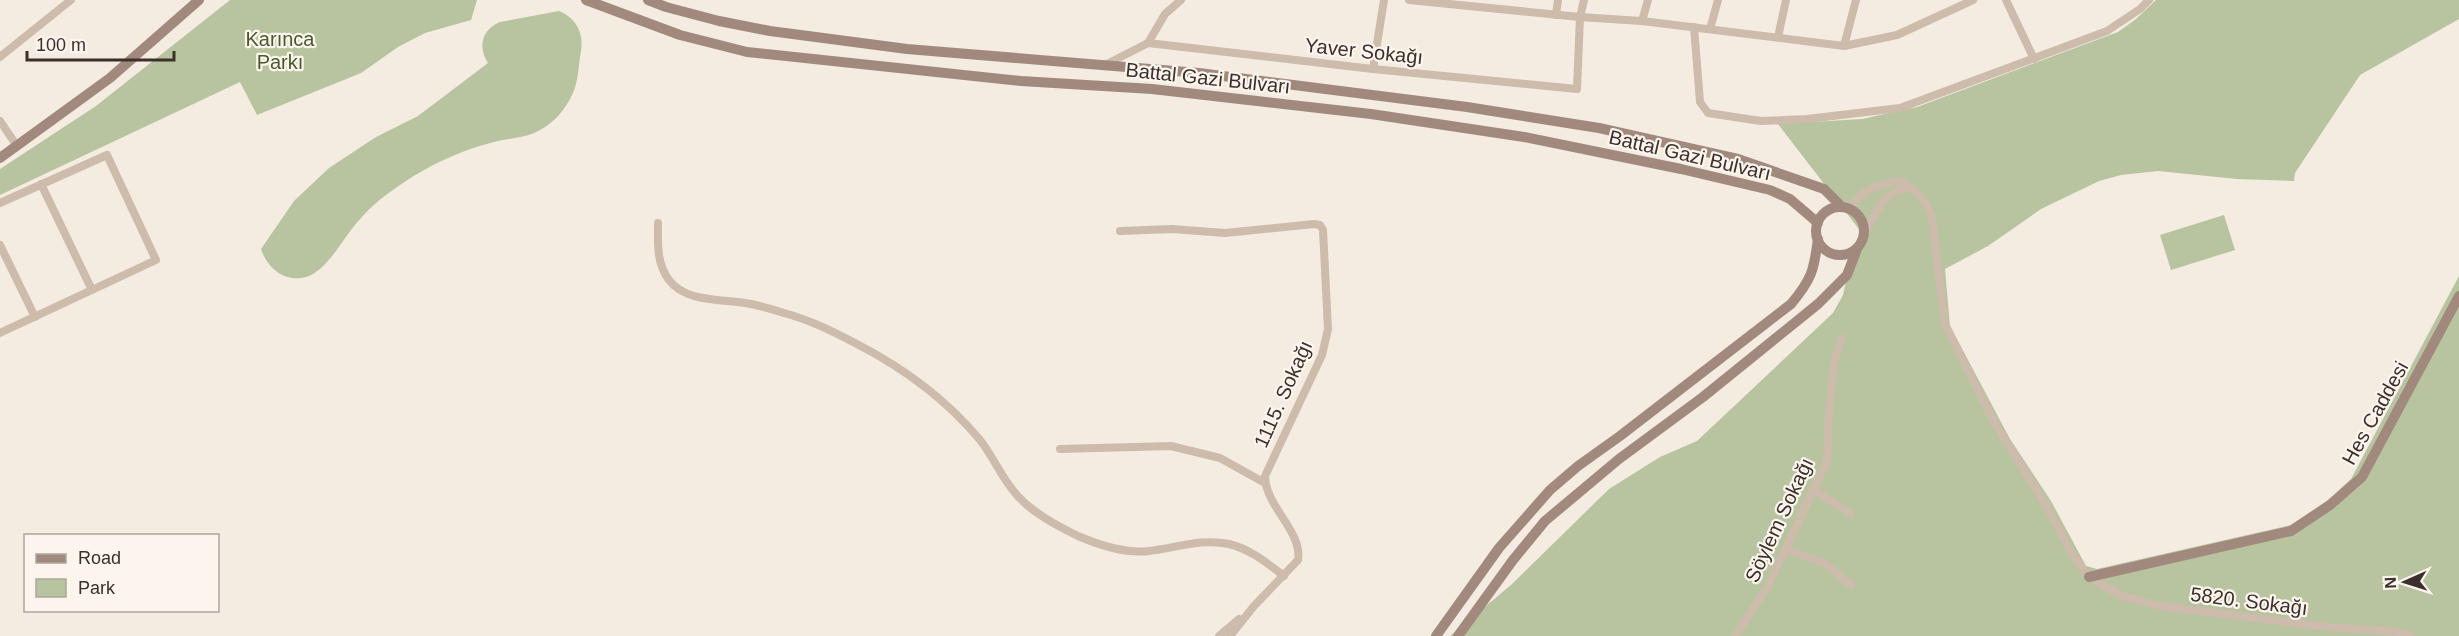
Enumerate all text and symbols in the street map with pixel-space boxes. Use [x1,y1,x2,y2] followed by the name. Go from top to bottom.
[27,24,174,62] scale bar
[246,28,315,73] park label: Karınca Parkı
[1304,34,1424,68] street label: Yaver Sokağı
[36,35,86,55] text: 100 m
[1124,58,1292,98] street label: Battal Gazi Bulvarı
[1607,126,1773,184] street label: Battal Gazi Bulvarı
[1250,337,1316,451] street label: 1115. Sokağı
[2338,358,2412,468] street label: Hes Caddesi
[1741,454,1817,586] street label: Söylem Sokağı
[24,534,219,612] legend
[78,548,121,568] text: Road
[2375,552,2435,612] north arrow
[2382,577,2399,589] text: N
[78,578,116,598] text: Park
[2189,583,2309,619] street label: 5820. Sokağı

